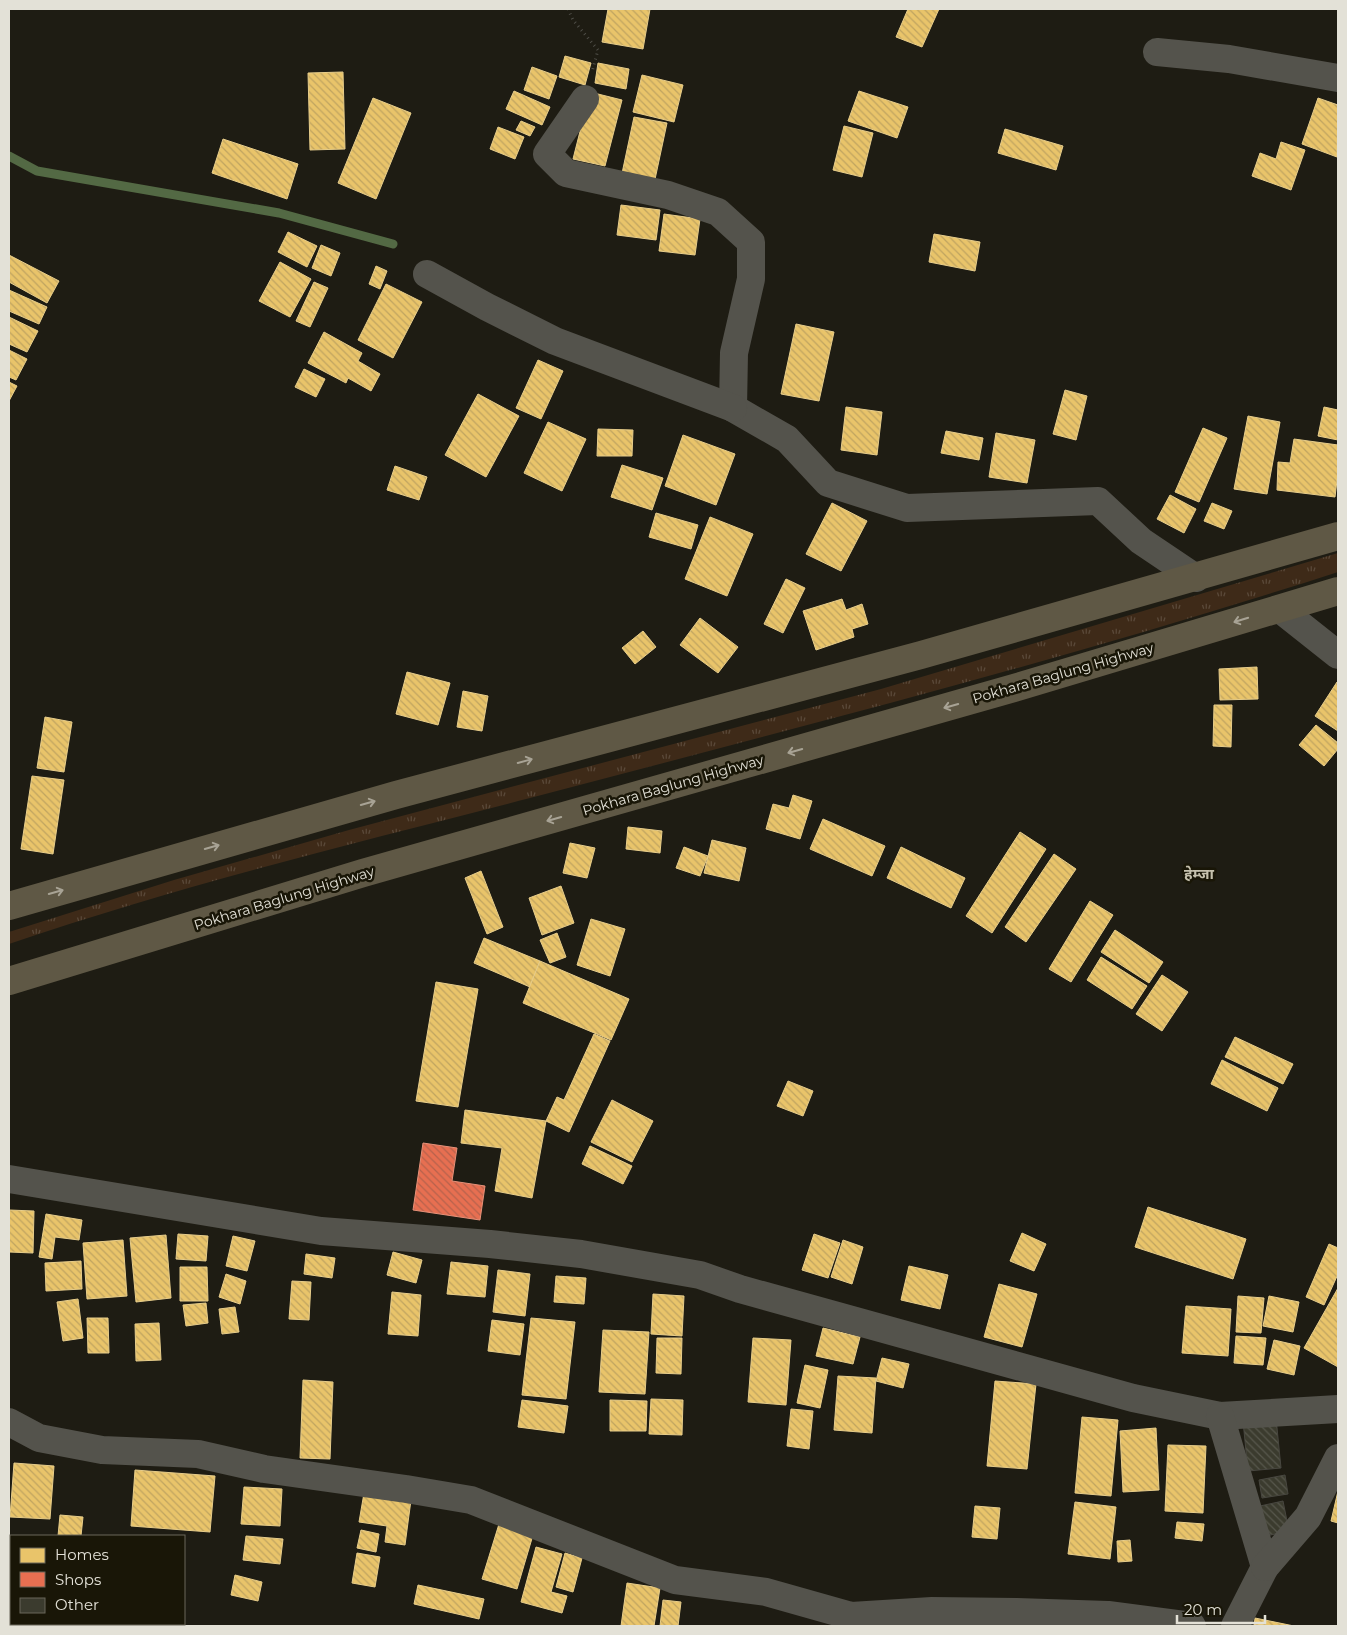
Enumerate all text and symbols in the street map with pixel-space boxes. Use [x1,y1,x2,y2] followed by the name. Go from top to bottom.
[1234,616,1250,626] one-way arrow
[970,638,1156,708] street label: Pokhara Baglung Highway
[944,702,960,711] one-way arrow
[787,746,803,756] one-way arrow
[580,750,766,820] street label: Pokhara Baglung Highway
[517,756,533,765] one-way arrow
[360,798,376,807] one-way arrow
[547,814,563,824] one-way arrow
[203,841,219,851] one-way arrow
[192,862,377,934] street label: Pokhara Baglung Highway
[1184,864,1215,883] district label: हेम्जा
[47,887,63,897] one-way arrow
[10,1535,185,1625] legend
[55,1545,109,1564] text: Homes
[55,1570,101,1589] text: Shops
[1177,1592,1264,1624] scale bar
[55,1595,99,1614] text: Other
[1184,1600,1222,1619] text: 20 m

